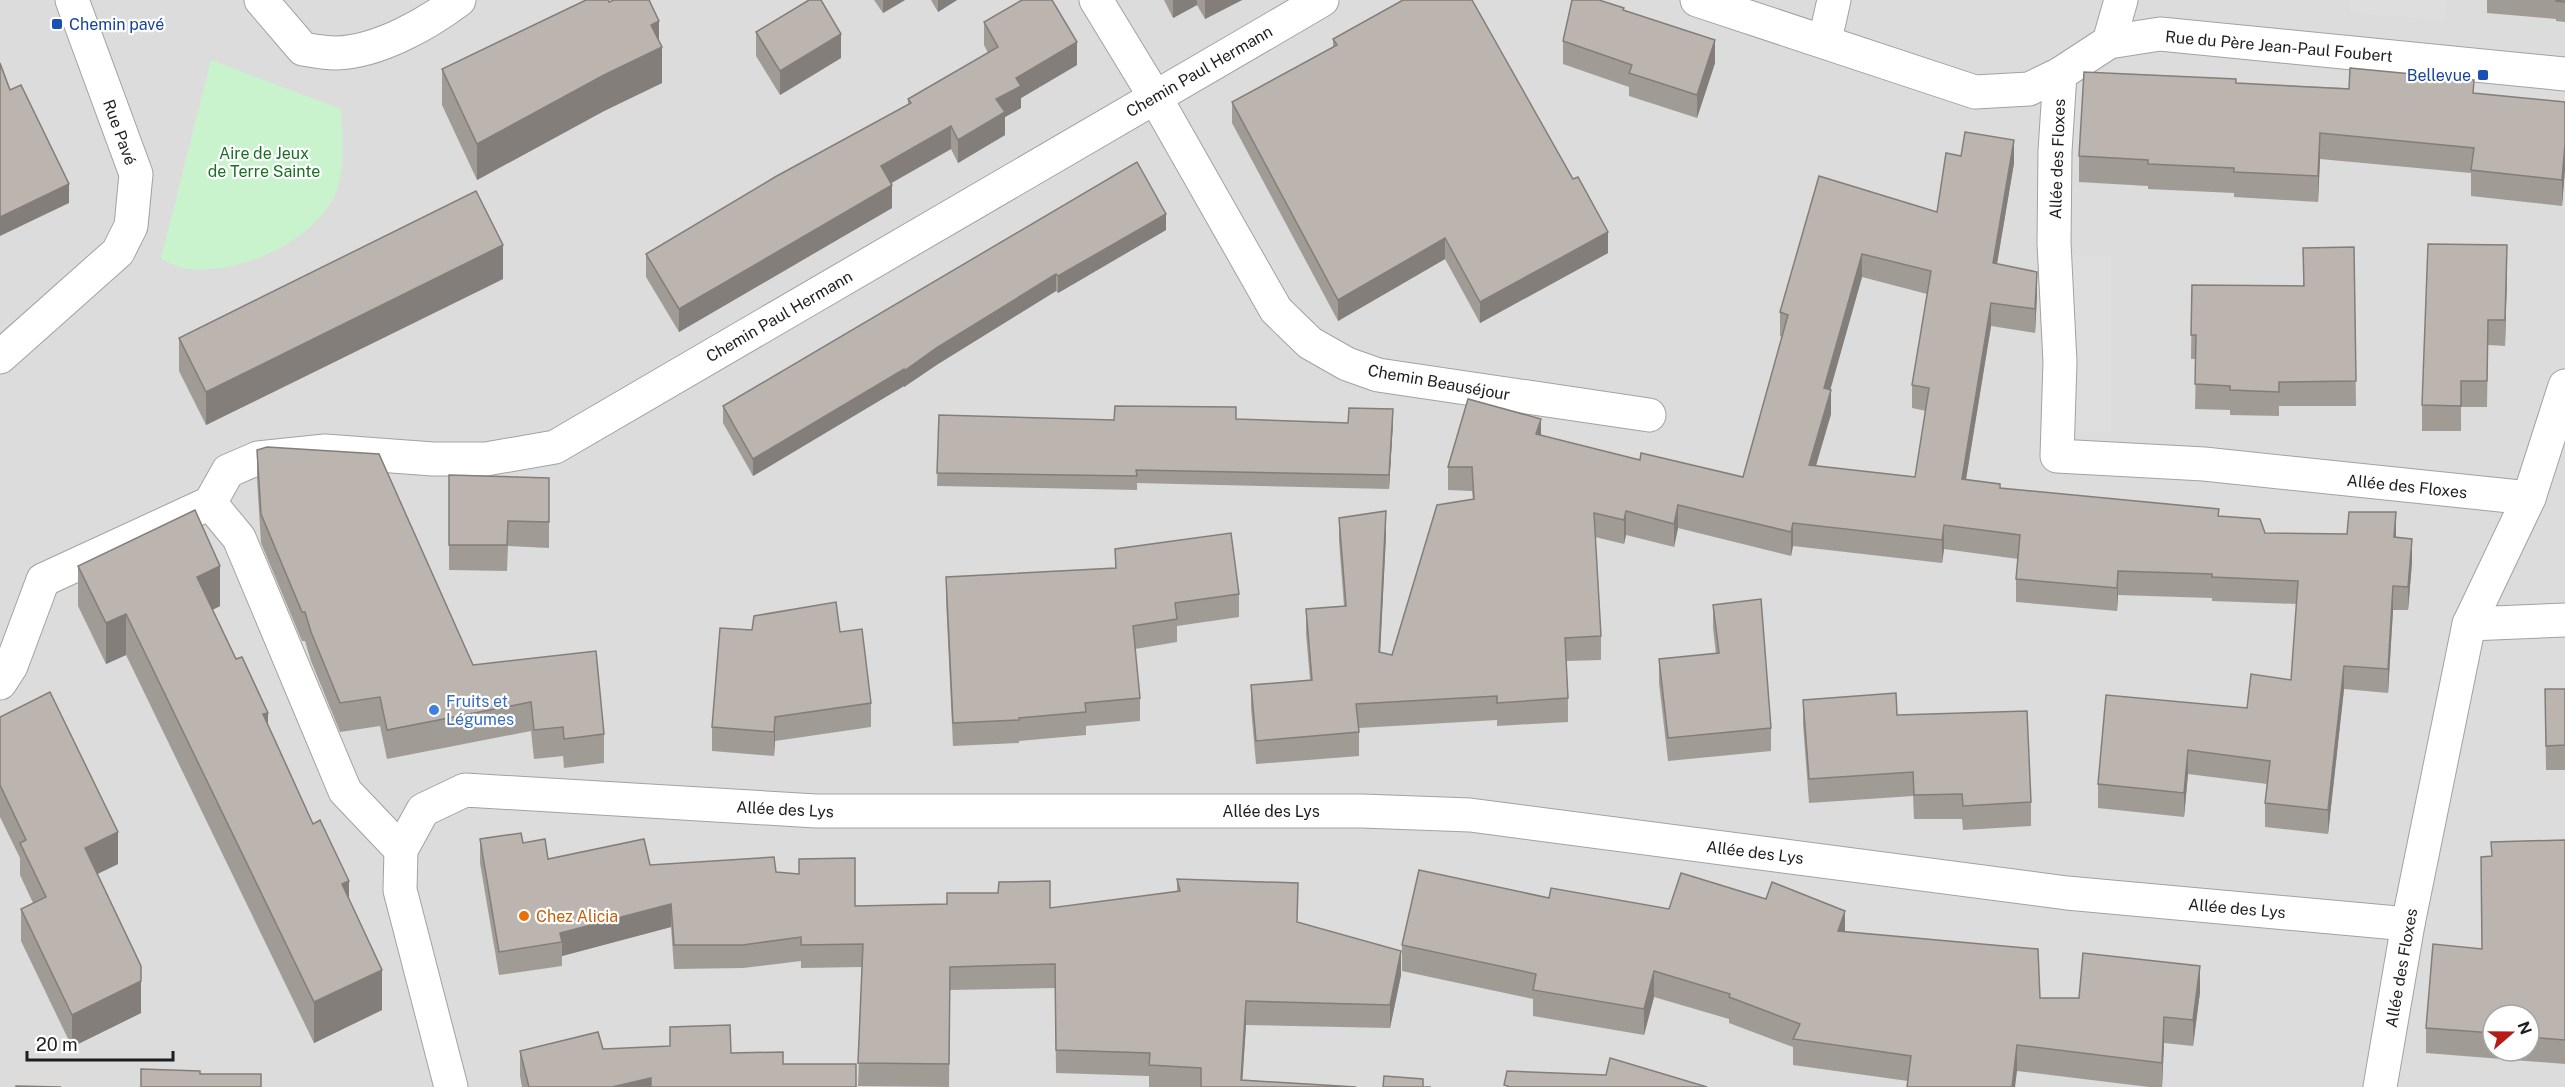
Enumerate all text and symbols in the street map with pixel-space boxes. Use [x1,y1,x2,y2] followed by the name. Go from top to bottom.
[69,15,164,34] place label: Chemin pavé
[50,17,64,31] marker: Chemin pavé
[1123,22,1276,121] street label: Chemin Paul Hermann
[2164,27,2393,66] street label: Rue du Père Jean-Paul Foubert
[2407,66,2471,85] place label: Bellevue
[2476,68,2490,82] marker: Bellevue
[99,97,140,168] street label: Rue Pavé
[2046,98,2069,220] street label: Allée des Floxes
[208,144,320,181] park label: Aire de Jeux de Terre Sainte
[703,267,856,366] street label: Chemin Paul Hermann
[1366,361,1512,404] street label: Chemin Beauséjour
[2346,471,2468,502] street label: Allée des Floxes
[446,692,514,729] place label: Fruits et Légumes
[427,703,441,717] marker: Fruits et Légumes
[736,797,834,822] street label: Allée des Lys
[1222,802,1320,821] street label: Allée des Lys
[1705,837,1805,868] street label: Allée des Lys
[2187,895,2286,922] street label: Allée des Lys
[536,907,618,926] place label: Chez Alicia
[2382,907,2421,1029] street label: Allée des Floxes
[517,909,531,923] marker: Chez Alicia
[2481,1003,2541,1063] north arrow
[2514,1019,2536,1037] text: N
[27,1024,172,1062] scale bar
[36,1034,78,1055] text: 20 m

